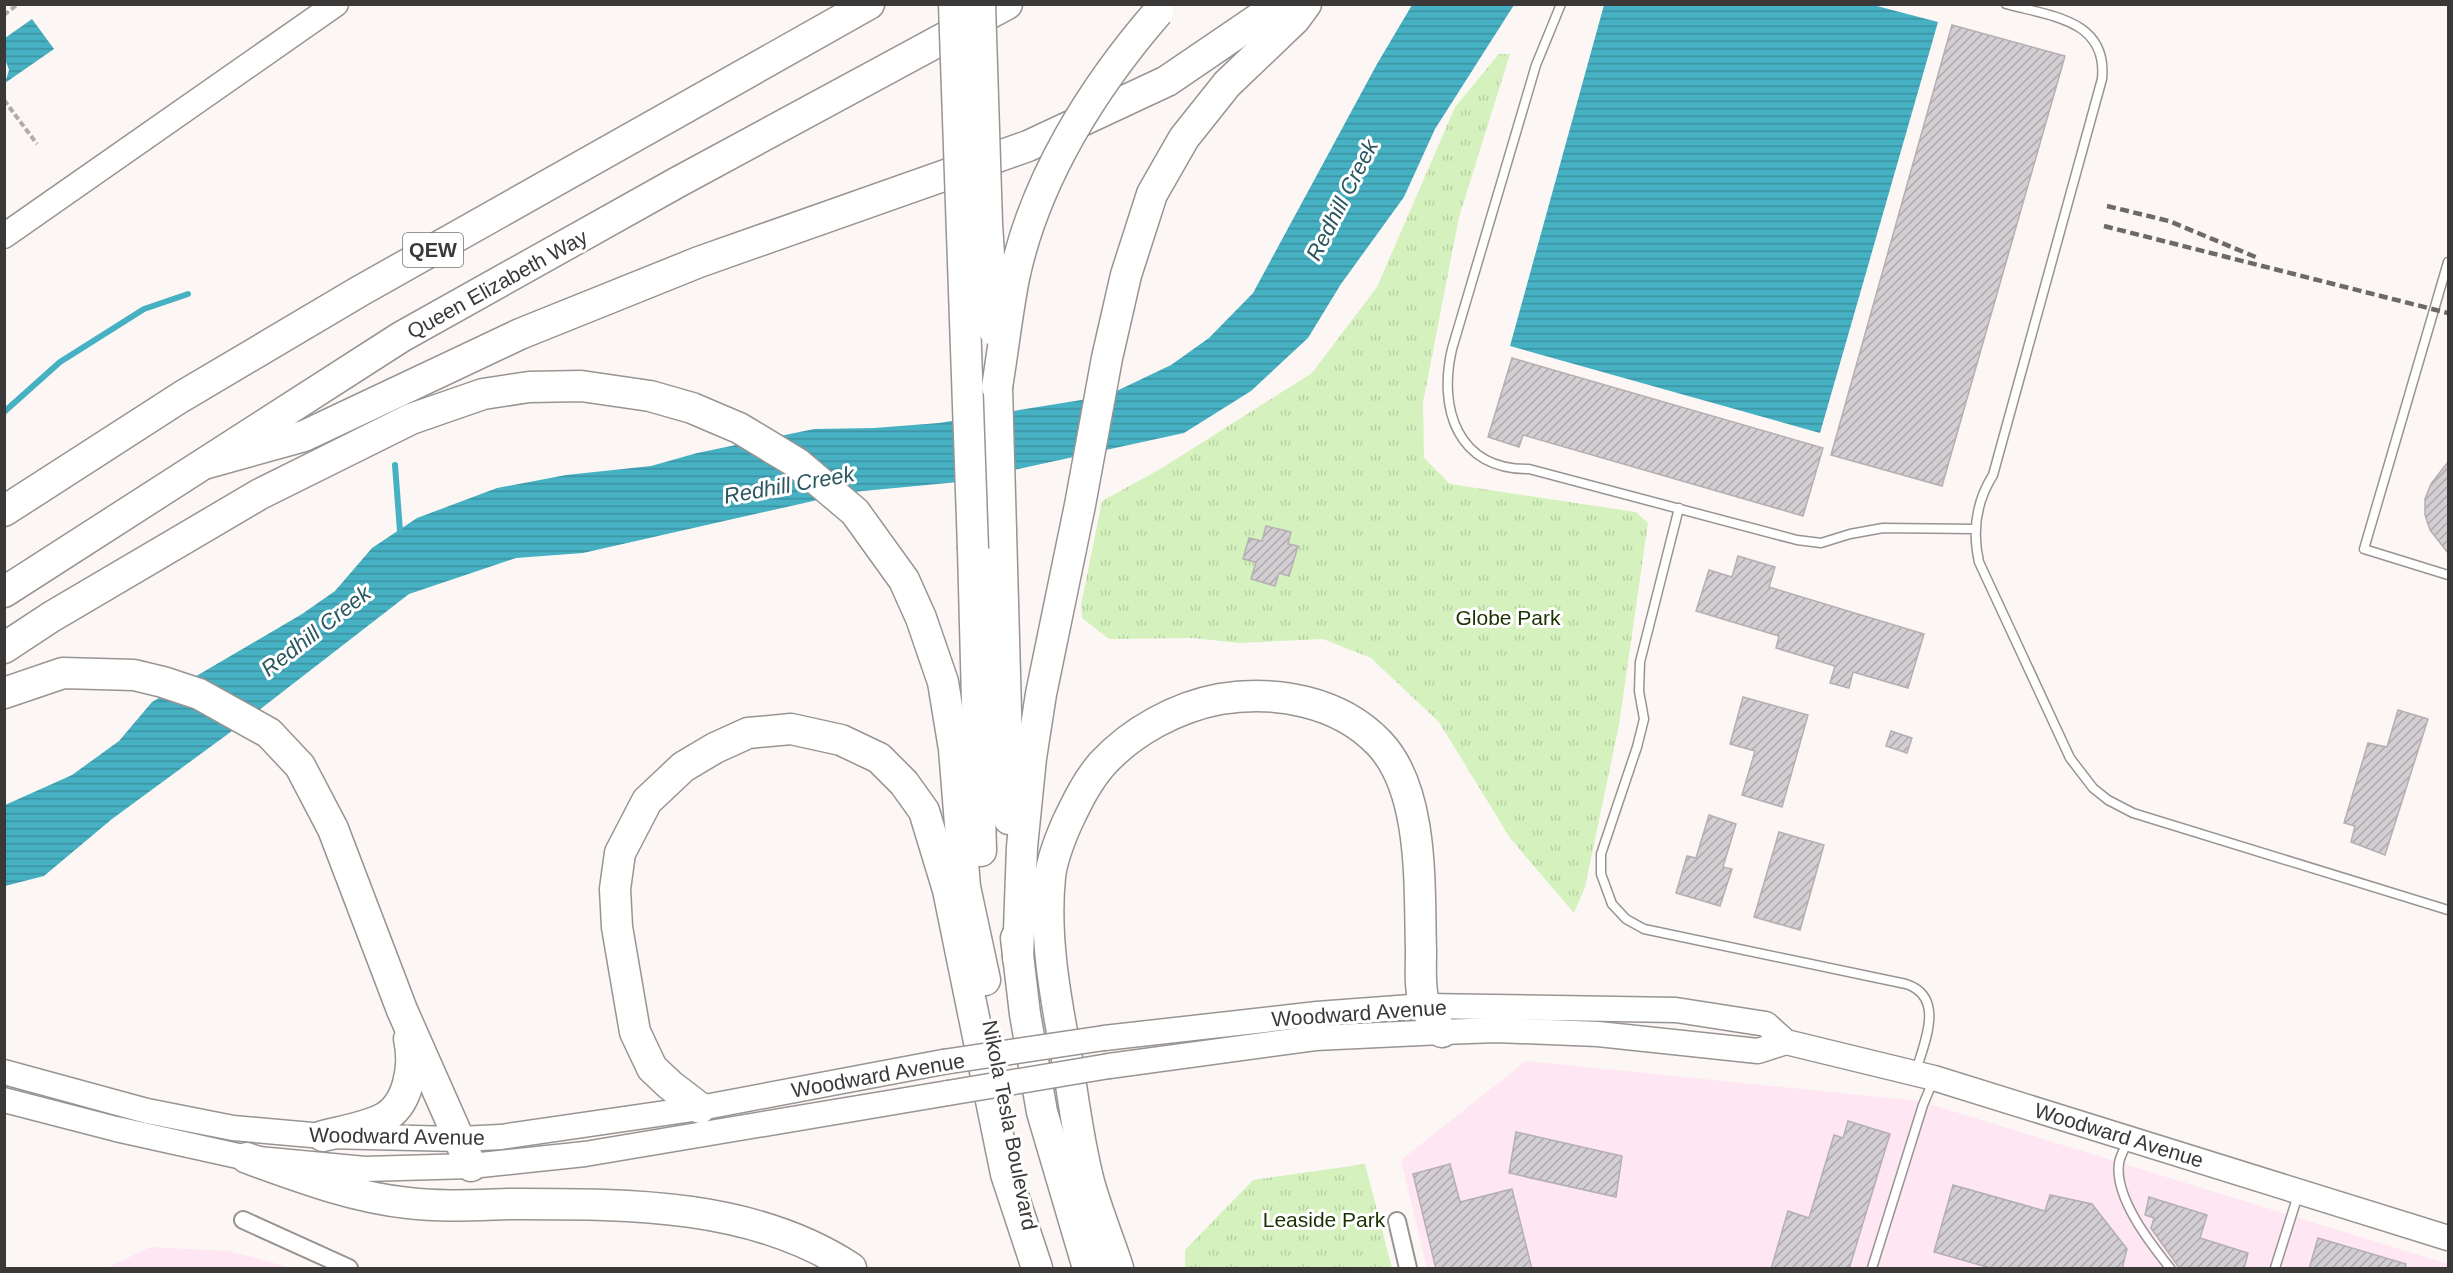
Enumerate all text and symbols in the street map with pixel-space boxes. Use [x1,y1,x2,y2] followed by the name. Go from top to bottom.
[1301,135,1384,265] water label: Redhill Creek
[403,225,591,343] street label: Queen Elizabeth Way
[403,233,463,267] road number: QEW
[722,461,857,509] water label: Redhill Creek
[256,580,377,682] water label: Redhill Creek
[1455,606,1561,629] park label: Globe Park
[1271,995,1447,1031] street label: Woodward Avenue
[978,1018,1042,1232] street label: Nikola Tesla Boulevard
[790,1048,966,1102] street label: Woodward Avenue
[2032,1098,2206,1172] street label: Woodward Avenue
[309,1123,485,1149] street label: Woodward Avenue
[1263,1208,1386,1231] park label: Leaside Park

